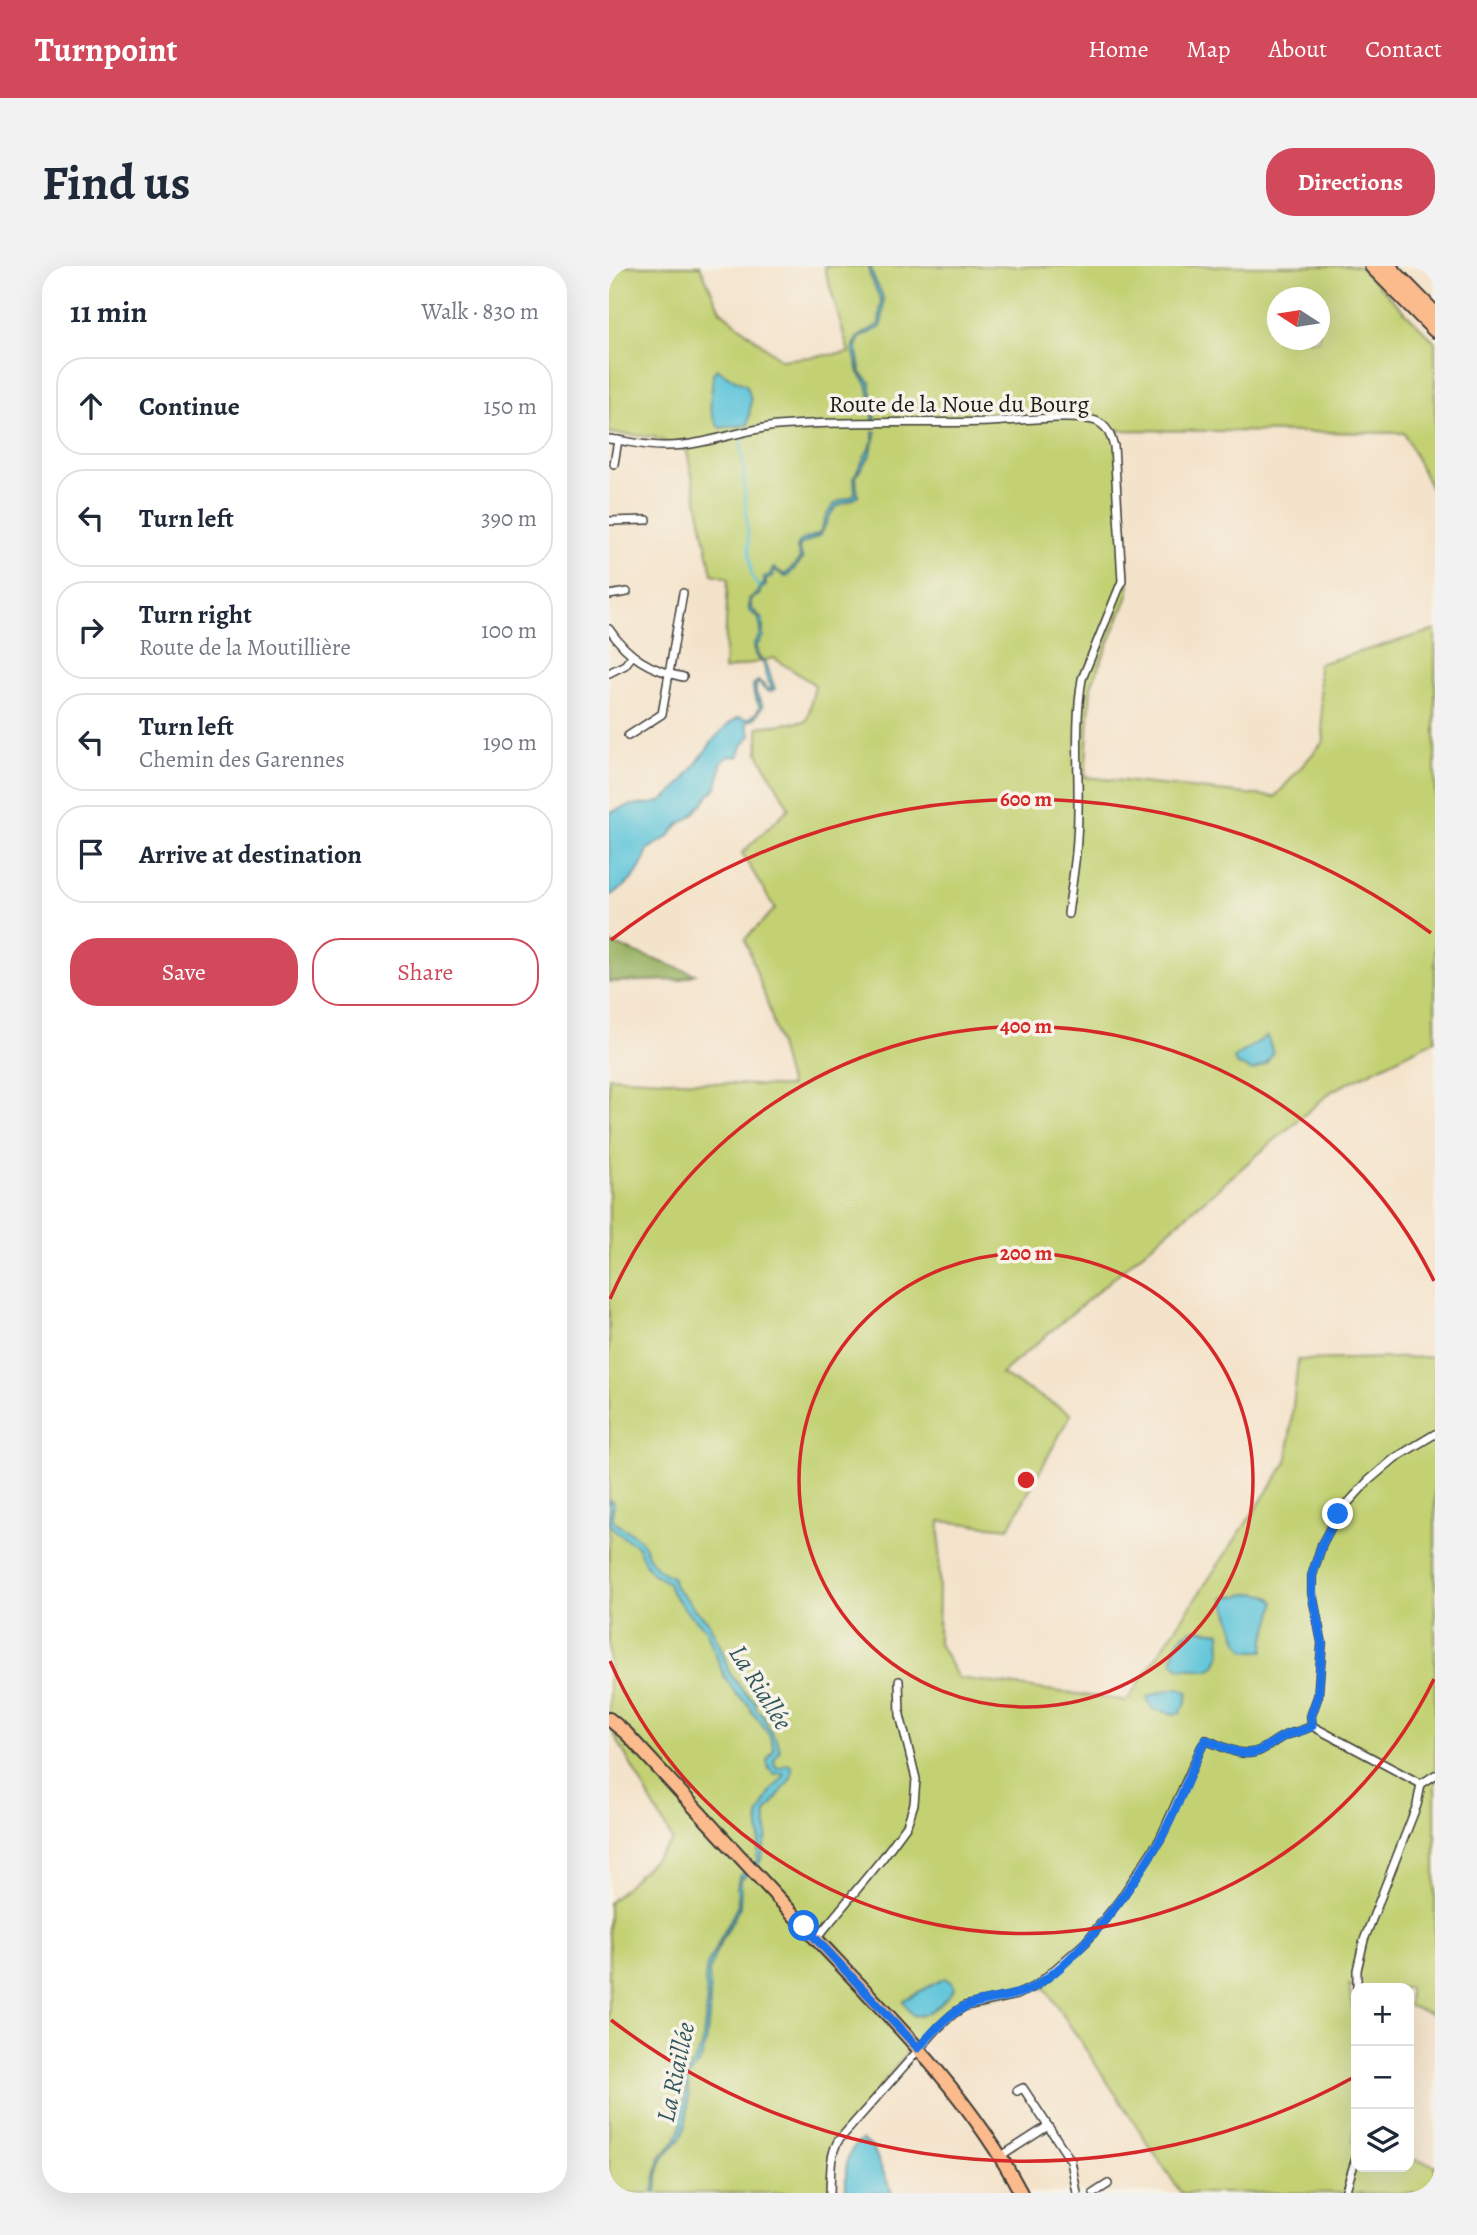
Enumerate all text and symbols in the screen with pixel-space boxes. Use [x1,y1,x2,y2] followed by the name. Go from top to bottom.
[35,27,177,72] text: Turnpoint
[1088,33,1149,65] text: Home
[1187,33,1231,65] text: Map
[1269,33,1327,65] text: About
[1365,33,1442,65] text: Contact
[1266,148,1435,216] button: Directions
[42,149,190,216] text: Find us
[1267,287,1330,350] north arrow
[70,292,147,332] text: 11 min
[421,296,539,327] text: Walk · 830 m
[72,387,110,425] icon: ahead
[829,388,1089,420] street label: Route de la Noue du Bourg
[139,389,240,424] text: Continue
[483,391,537,422] text: 150 m
[72,499,110,537] icon: left
[139,501,234,536] text: Turn left
[481,503,537,534] text: 390 m
[139,597,252,632] text: Turn right
[72,611,110,649] icon: right
[481,615,537,646] text: 100 m
[139,632,351,663] text: Route de la Moutillière
[139,709,234,744] text: Turn left
[72,723,110,761] icon: left
[483,727,537,758] text: 190 m
[139,744,345,775] text: Chemin des Garennes
[1000,785,1052,813] text: 600 m
[72,835,110,873] icon: arrive
[139,837,362,872] text: Arrive at destination
[70,938,298,1006] button: Save
[312,938,539,1006] button: Share
[1000,1012,1053,1040] text: 400 m
[1000,1239,1053,1267] text: 200 m
[1014,1468,1038,1492] centre of rings
[1322,1498,1353,1529] route end
[721,1638,800,1737] water label: La Riallée
[788,1910,819,1941] route start
[1351,1983,1414,2172] map controls
[1351,1983,1414,2046] button: +
[648,2019,703,2125] water label: La Riaillée
[1351,2046,1414,2109] button: −
[1351,2109,1414,2172] button: layers

